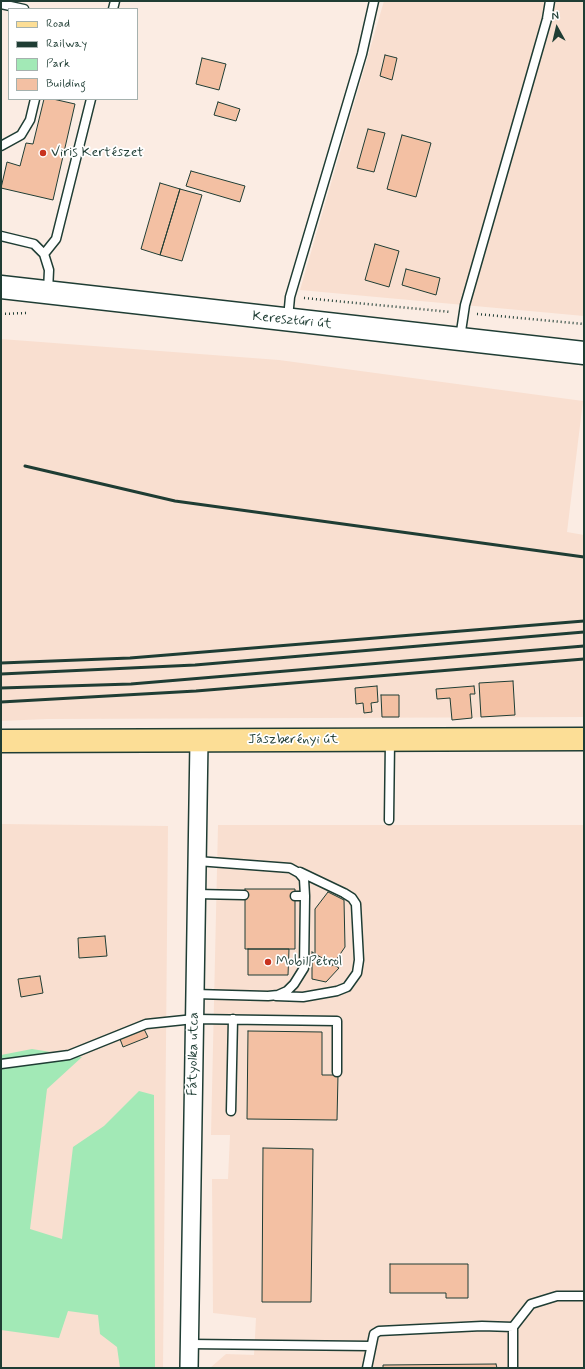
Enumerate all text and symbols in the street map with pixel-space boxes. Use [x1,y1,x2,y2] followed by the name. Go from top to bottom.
[8,8,138,100] legend
[537,8,577,48] north arrow
[551,9,560,24] text: N
[46,16,70,32] text: Road
[46,36,87,52] text: Railway
[46,56,70,72] text: Park
[46,76,86,92] text: Building
[51,145,144,161] place label: Viris Kertészet
[38,148,48,158] marker: Viris Kertészet
[251,308,333,334] street label: Keresztúri út
[248,732,338,748] street label: Jászberényi út
[276,954,342,970] place label: MobilPetrol
[263,957,273,967] marker: MobilPetrol
[185,1012,203,1096] street label: Fátyolka utca

